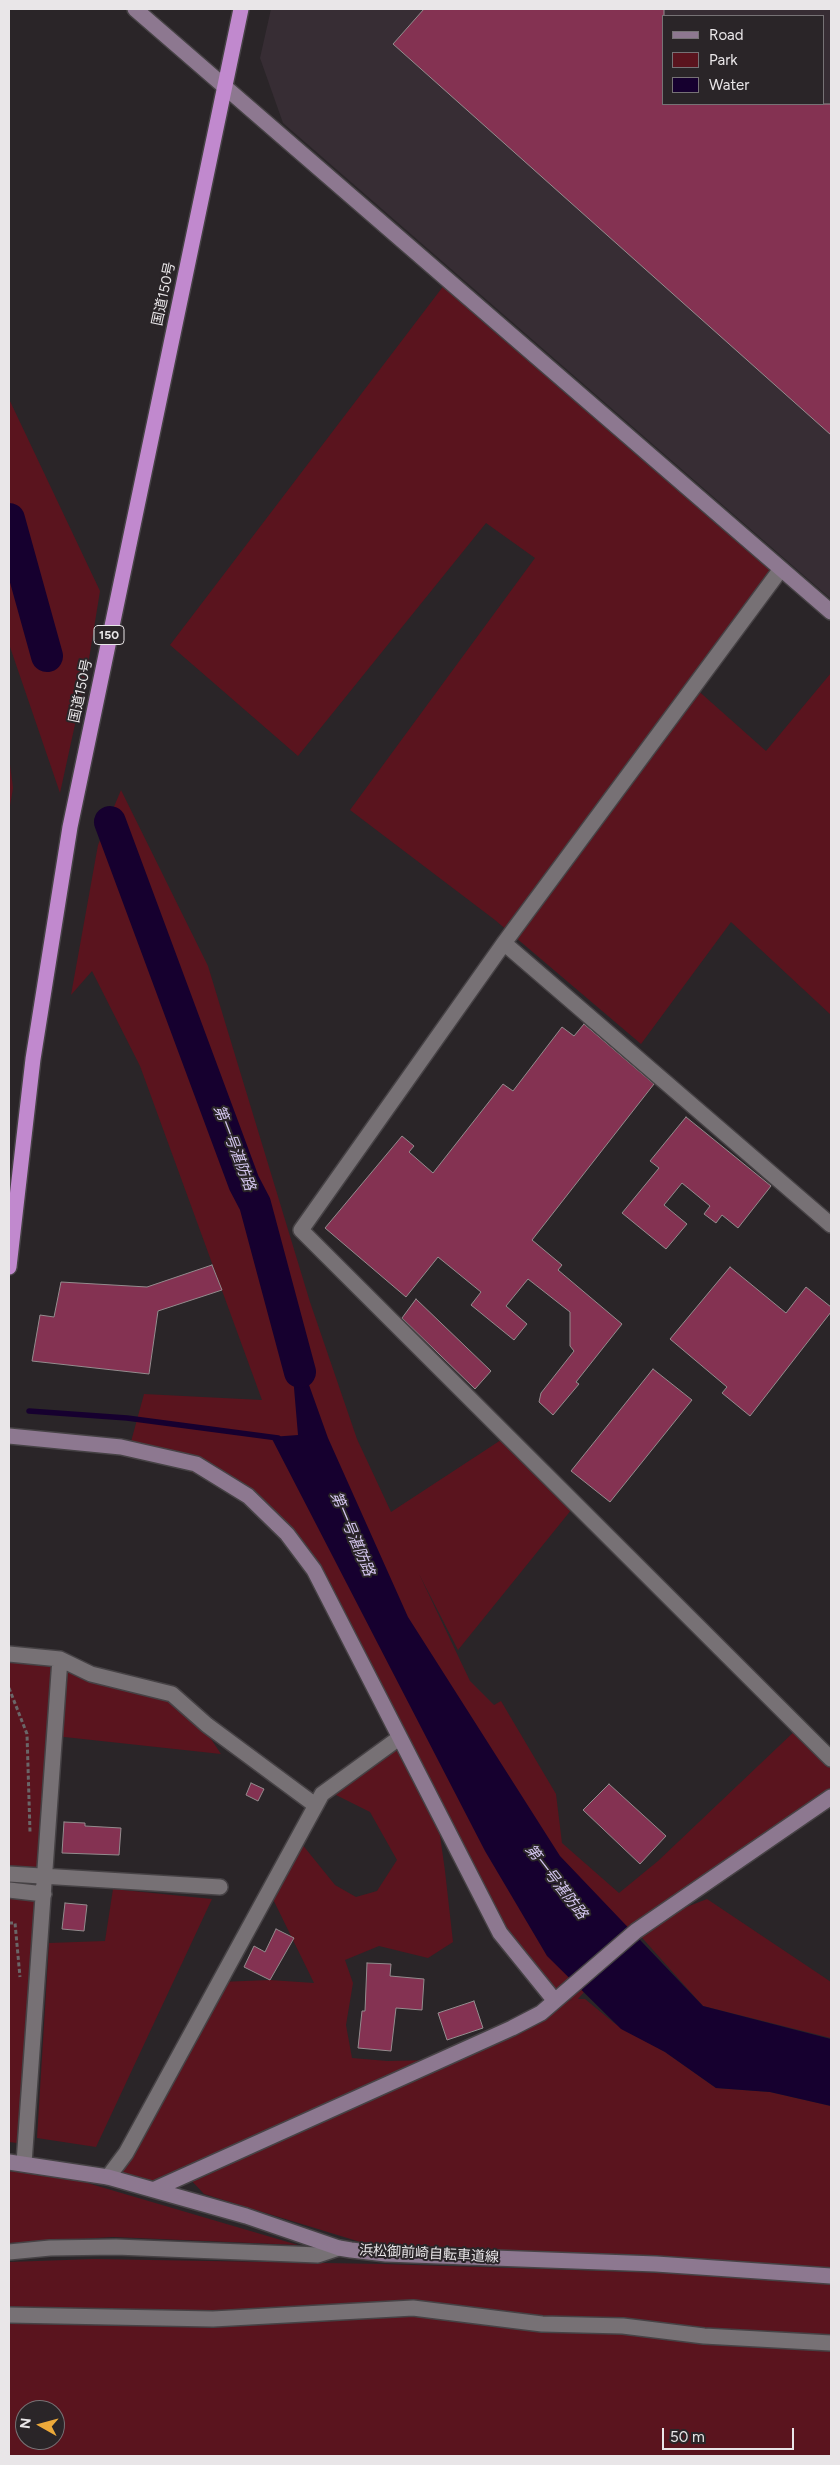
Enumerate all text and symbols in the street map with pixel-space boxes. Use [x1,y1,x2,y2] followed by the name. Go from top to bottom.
[662,15,825,105] legend
[709,26,744,44] text: Road
[709,51,738,69] text: Park
[709,76,749,94] text: Water
[149,261,179,327] street label: 国道150号
[94,626,124,644] road number: 150
[66,658,96,724] street label: 国道150号
[209,1103,259,1193] water label: 第一号湛防路
[326,1489,378,1579] water label: 第一号湛防路
[521,1841,591,1923] water label: 第一号湛防路
[359,2242,499,2266] street label: 浜松御前崎自転車道線
[15,2400,65,2450] north arrow
[17,2417,35,2430] text: N
[665,2418,798,2450] scale bar
[670,2428,705,2446] text: 50 m

